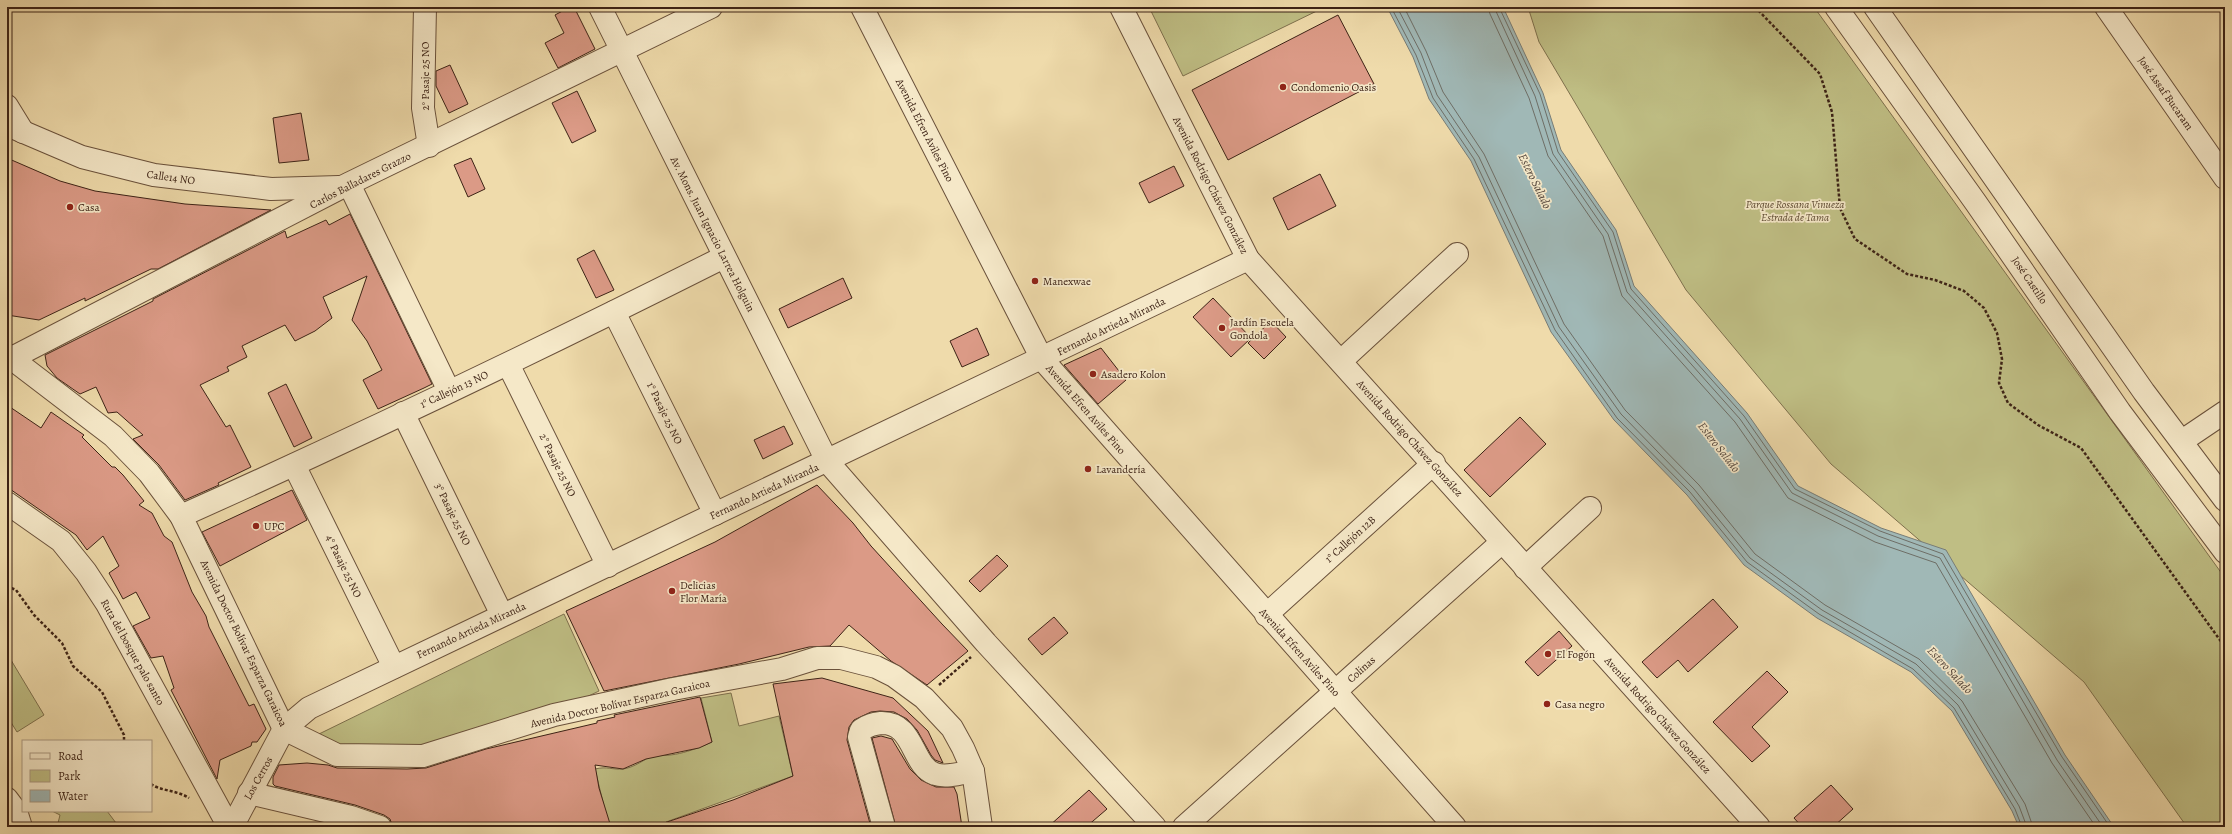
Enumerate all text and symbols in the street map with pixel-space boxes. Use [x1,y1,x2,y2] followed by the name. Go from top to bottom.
[418,41,433,110] street label: 2° Pasaje 25 NO
[2135,53,2197,133] street label: José Assaf Bucaram
[891,75,957,185] street label: Avenida Efren Aviles Pino
[1291,80,1376,95] place label: Condomenio Oasis
[1278,82,1288,92] marker: Condomenio Oasis
[1169,113,1252,257] street label: Avenida Rodrigo Chávez González
[307,148,414,213] street label: Carlos Balladares Grazzo
[1515,151,1555,211] water label: Estero Salado
[666,153,758,314] street label: Av. Mons. Juan Ignacio Larrea Holguin
[146,167,196,188] street label: Calle14 NO
[1746,197,1844,225] park label: Parque Rossana Vinueza Estrada de Tama
[78,200,100,215] place label: Casa
[65,202,75,212] marker: Casa
[2008,254,2051,307] street label: José Castillo
[1043,274,1091,289] place label: Manexwae
[1030,276,1040,286] marker: Manexwae
[1054,293,1169,359] street label: Fernando Artieda Miranda
[1230,315,1295,343] place label: Jardín Escuela Gondola
[1217,323,1227,333] marker: Jardín Escuela Gondola
[1042,361,1129,458] street label: Avenida Efren Aviles Pino
[417,367,491,412] street label: 1° Callejón 13 NO
[1100,367,1166,382] place label: Asadero Kolon
[1088,369,1098,379] marker: Asadero Kolon
[1352,376,1466,500] street label: Avenida Rodrigo Chávez González
[643,380,686,447] street label: 1° Pasaje 25 NO
[1694,419,1744,476] water label: Estero Salado
[536,431,580,500] street label: 2° Pasaje 25 NO
[707,459,822,523] street label: Fernando Artieda Miranda
[1096,462,1147,477] place label: Lavandería
[1083,464,1093,474] marker: Lavandería
[431,480,474,548] street label: 3° Pasaje 25 NO
[1322,513,1379,566] street label: 1° Callejón 12B
[264,519,285,534] place label: UPC
[251,521,261,531] marker: UPC
[322,532,365,601] street label: 4° Pasaje 25 NO
[196,556,291,730] street label: Avenida Doctor Bolívar Esparza Garaicoa
[680,578,728,606] place label: Delicias Flor María
[667,586,677,596] marker: Delicias Flor María
[97,596,168,708] street label: Ruta del bosque palo santo
[414,598,529,662] street label: Fernando Artieda Miranda
[1255,604,1344,700] street label: Avenida Efren Aviles Pino
[1924,643,1976,697] water label: Estero Salado
[1556,647,1595,662] place label: El Fogón
[1543,649,1553,659] marker: El Fogón
[1344,653,1379,686] street label: Colinas
[1600,653,1714,777] street label: Avenida Rodrigo Chávez González
[528,675,712,732] street label: Avenida Doctor Bolívar Esparza Garaicoa
[1555,697,1605,712] place label: Casa negro
[1542,699,1552,709] marker: Casa negro
[22,740,152,812] legend
[58,748,84,764] text: Road
[240,754,277,803] street label: Los Cerros
[58,768,81,784] text: Park
[57,788,88,804] text: Water

